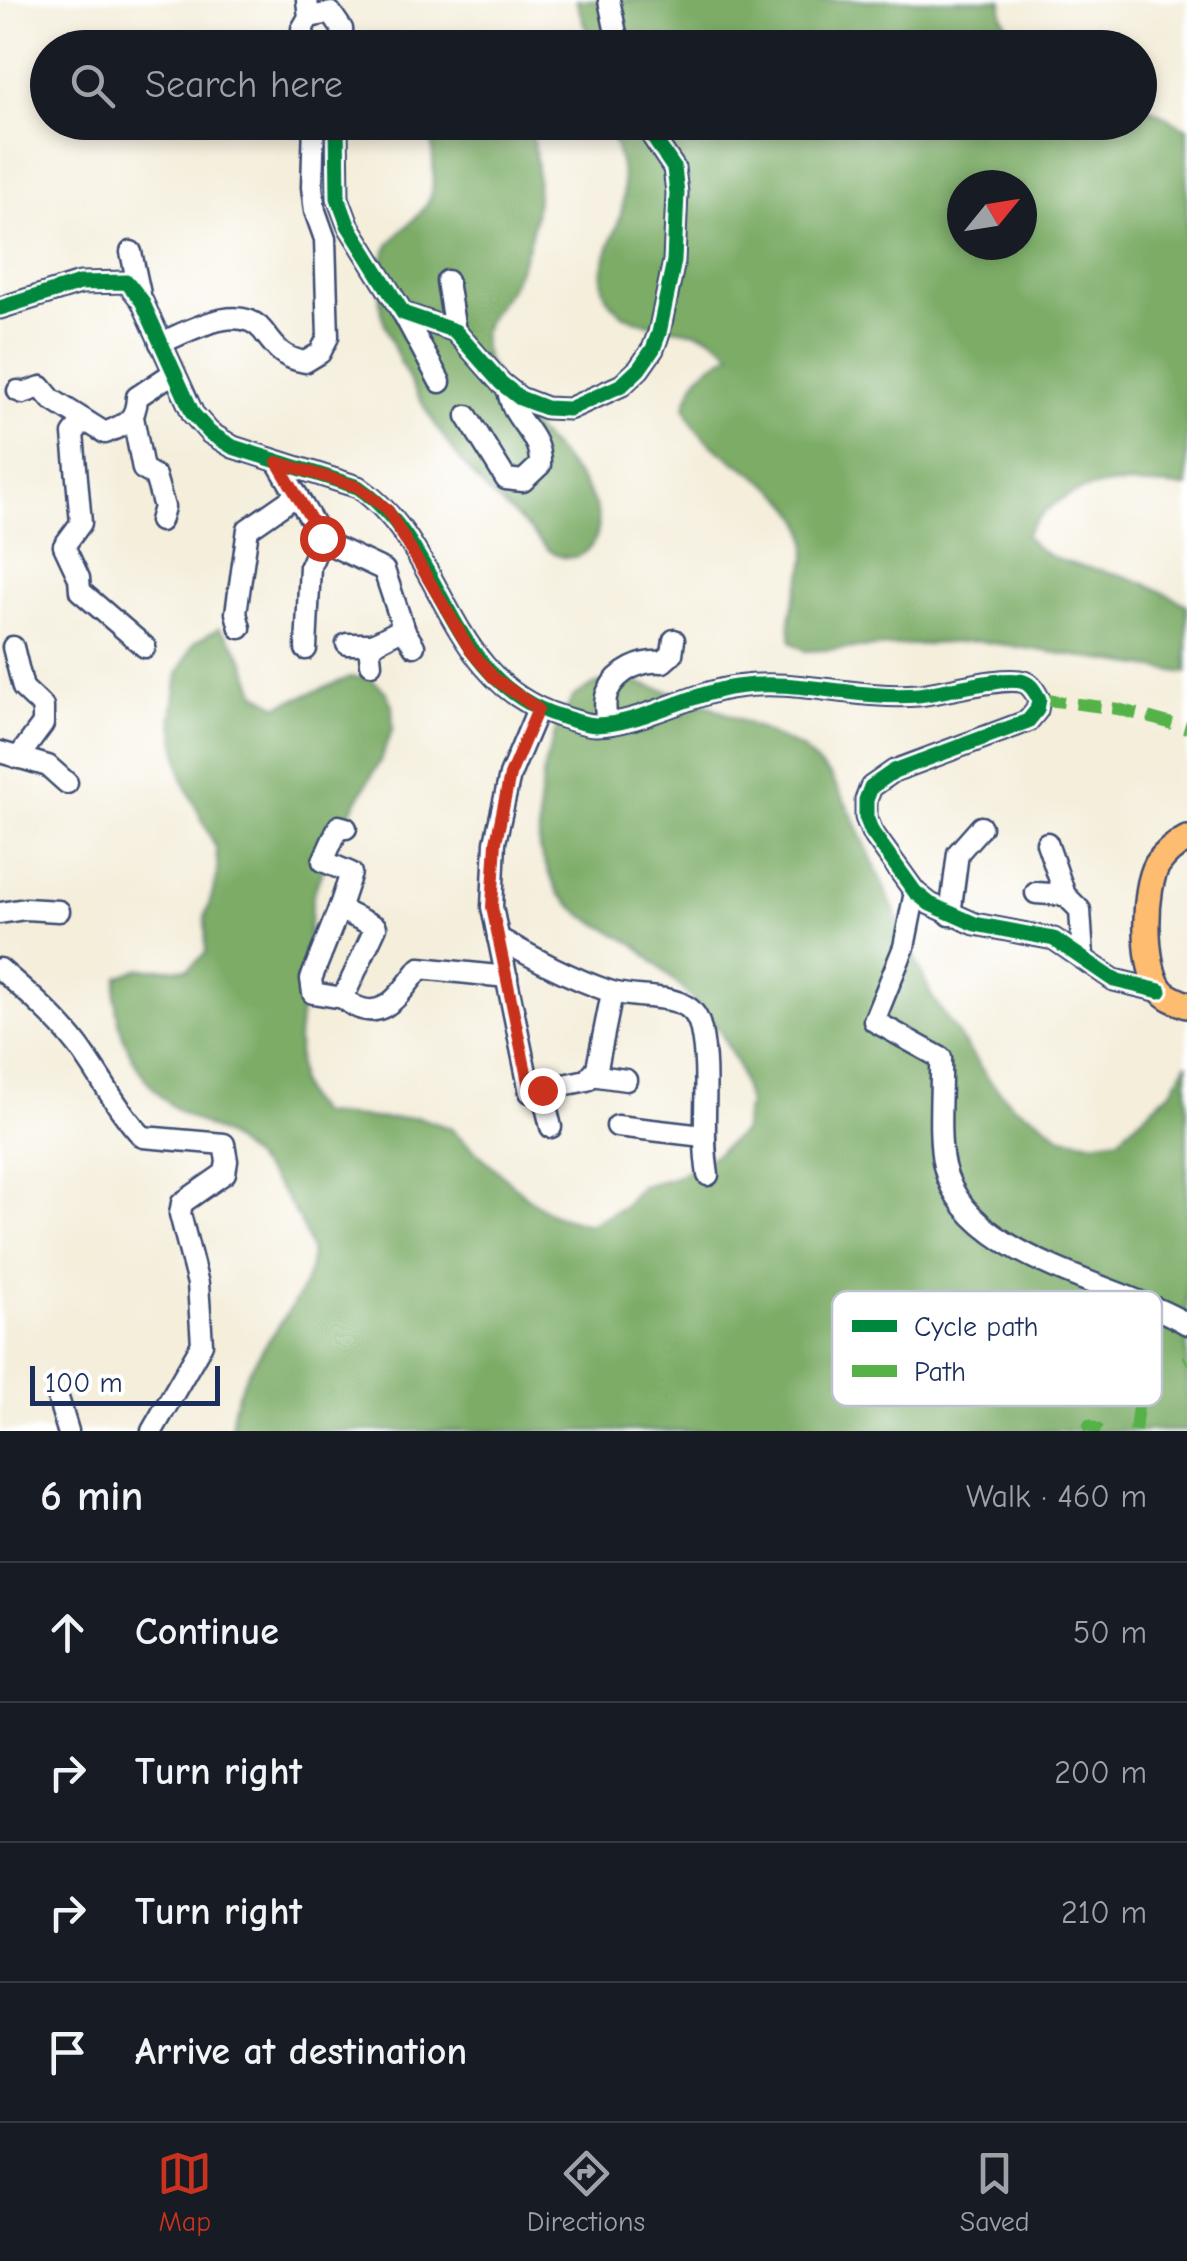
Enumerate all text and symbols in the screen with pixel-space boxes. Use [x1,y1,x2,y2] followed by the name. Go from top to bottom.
[30,30,1157,140] search box
[65,58,120,113] icon: search
[145,63,343,107] text: Search here
[947,170,1037,260] north arrow
[300,516,346,562] route start
[520,1068,566,1114] route end
[832,1291,1162,1406] legend
[914,1311,1039,1343] text: Cycle path
[914,1356,966,1388] text: Path
[30,1361,220,1406] scale bar
[45,1367,123,1399] text: 100 m
[40,1472,143,1521] text: 6 min
[966,1478,1147,1515] text: Walk · 460 m
[40,1605,95,1660] icon: ahead
[135,1610,279,1654] text: Continue
[1073,1614,1147,1651] text: 50 m
[40,1745,95,1800] icon: right
[135,1750,302,1794] text: Turn right
[1054,1754,1147,1791] text: 200 m
[40,1885,95,1940] icon: right
[135,1890,302,1934] text: Turn right
[1061,1894,1147,1931] text: 210 m
[40,2025,95,2080] icon: arrive
[135,2030,467,2074] text: Arrive at destination
[157,2146,212,2238] tab: Map
[527,2146,645,2238] tab: Directions
[960,2146,1030,2238] tab: Saved

